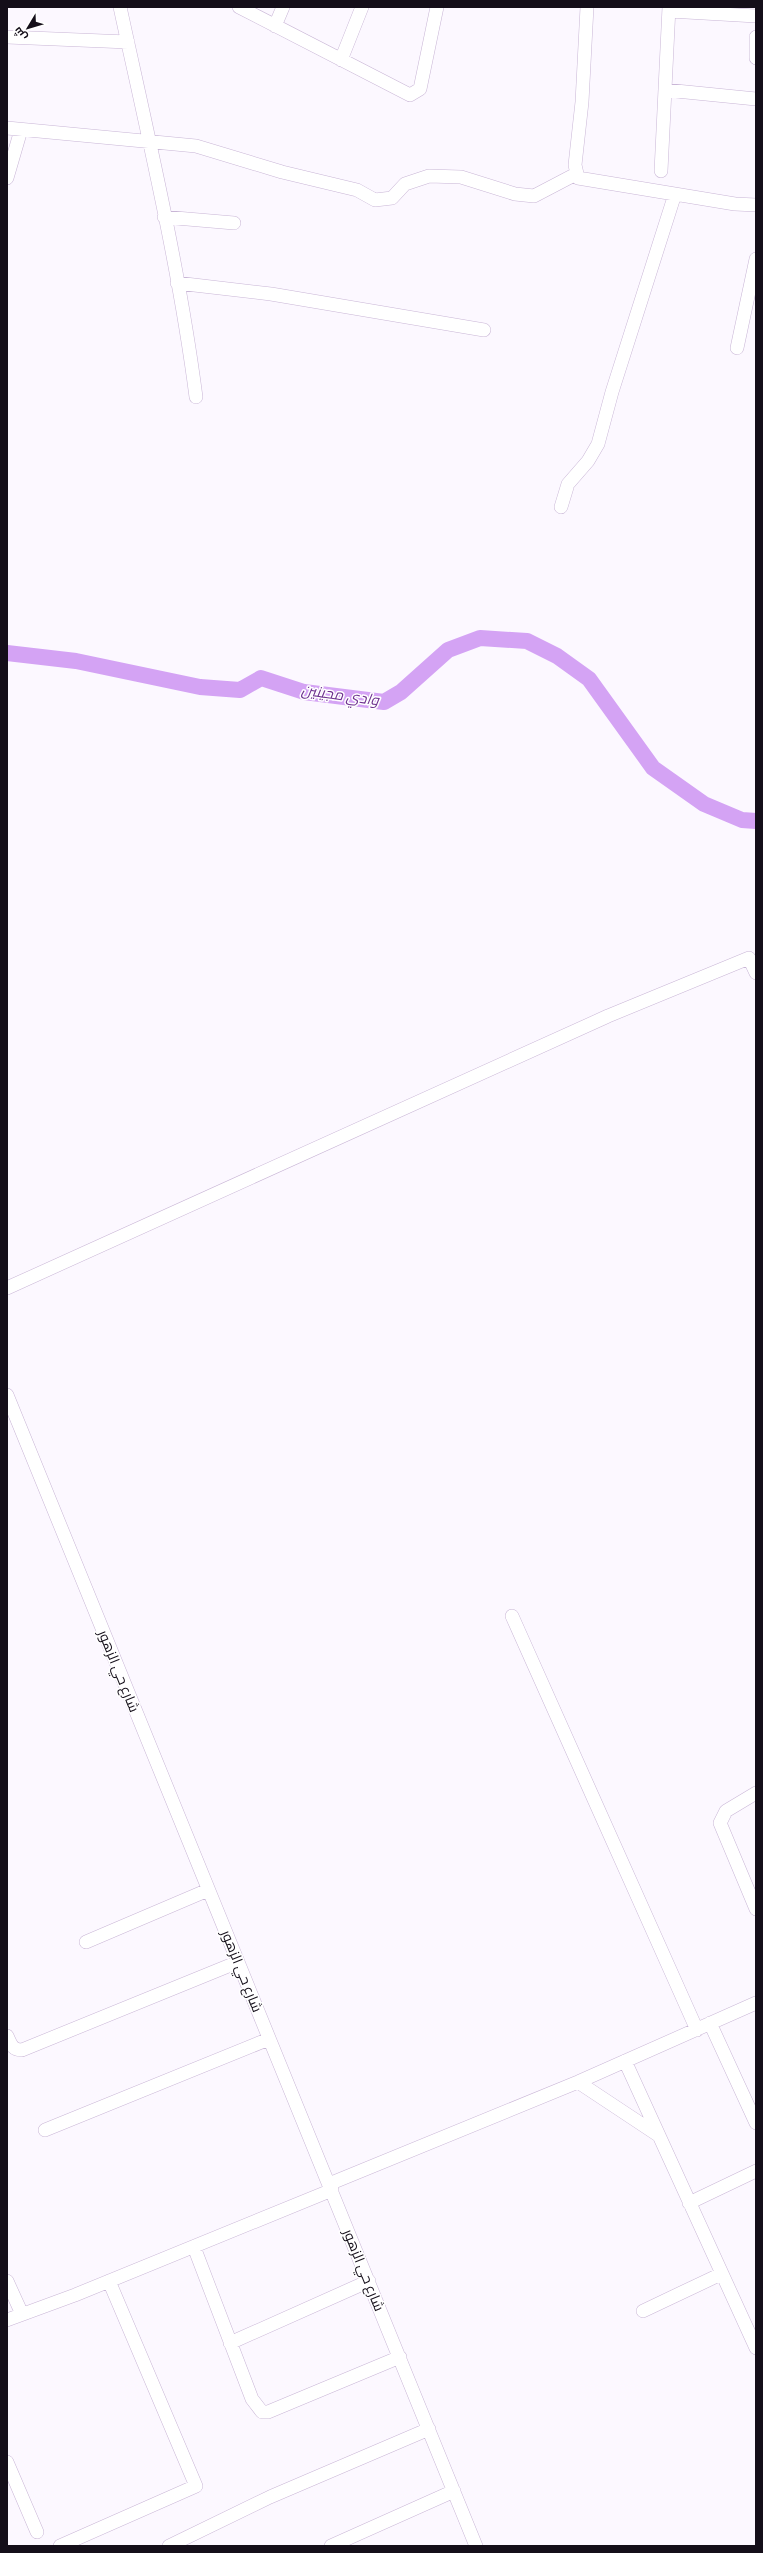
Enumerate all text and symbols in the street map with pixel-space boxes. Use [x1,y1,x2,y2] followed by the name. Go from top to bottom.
[8,8,48,48] north arrow
[11,24,30,43] text: ش
[300,682,381,712] water label: وادي مجينين
[91,1627,143,1716] street label: شارع حي الزهور
[214,1927,266,2016] street label: شارع حي الزهور
[336,2226,388,2315] street label: شارع حي الزهور

